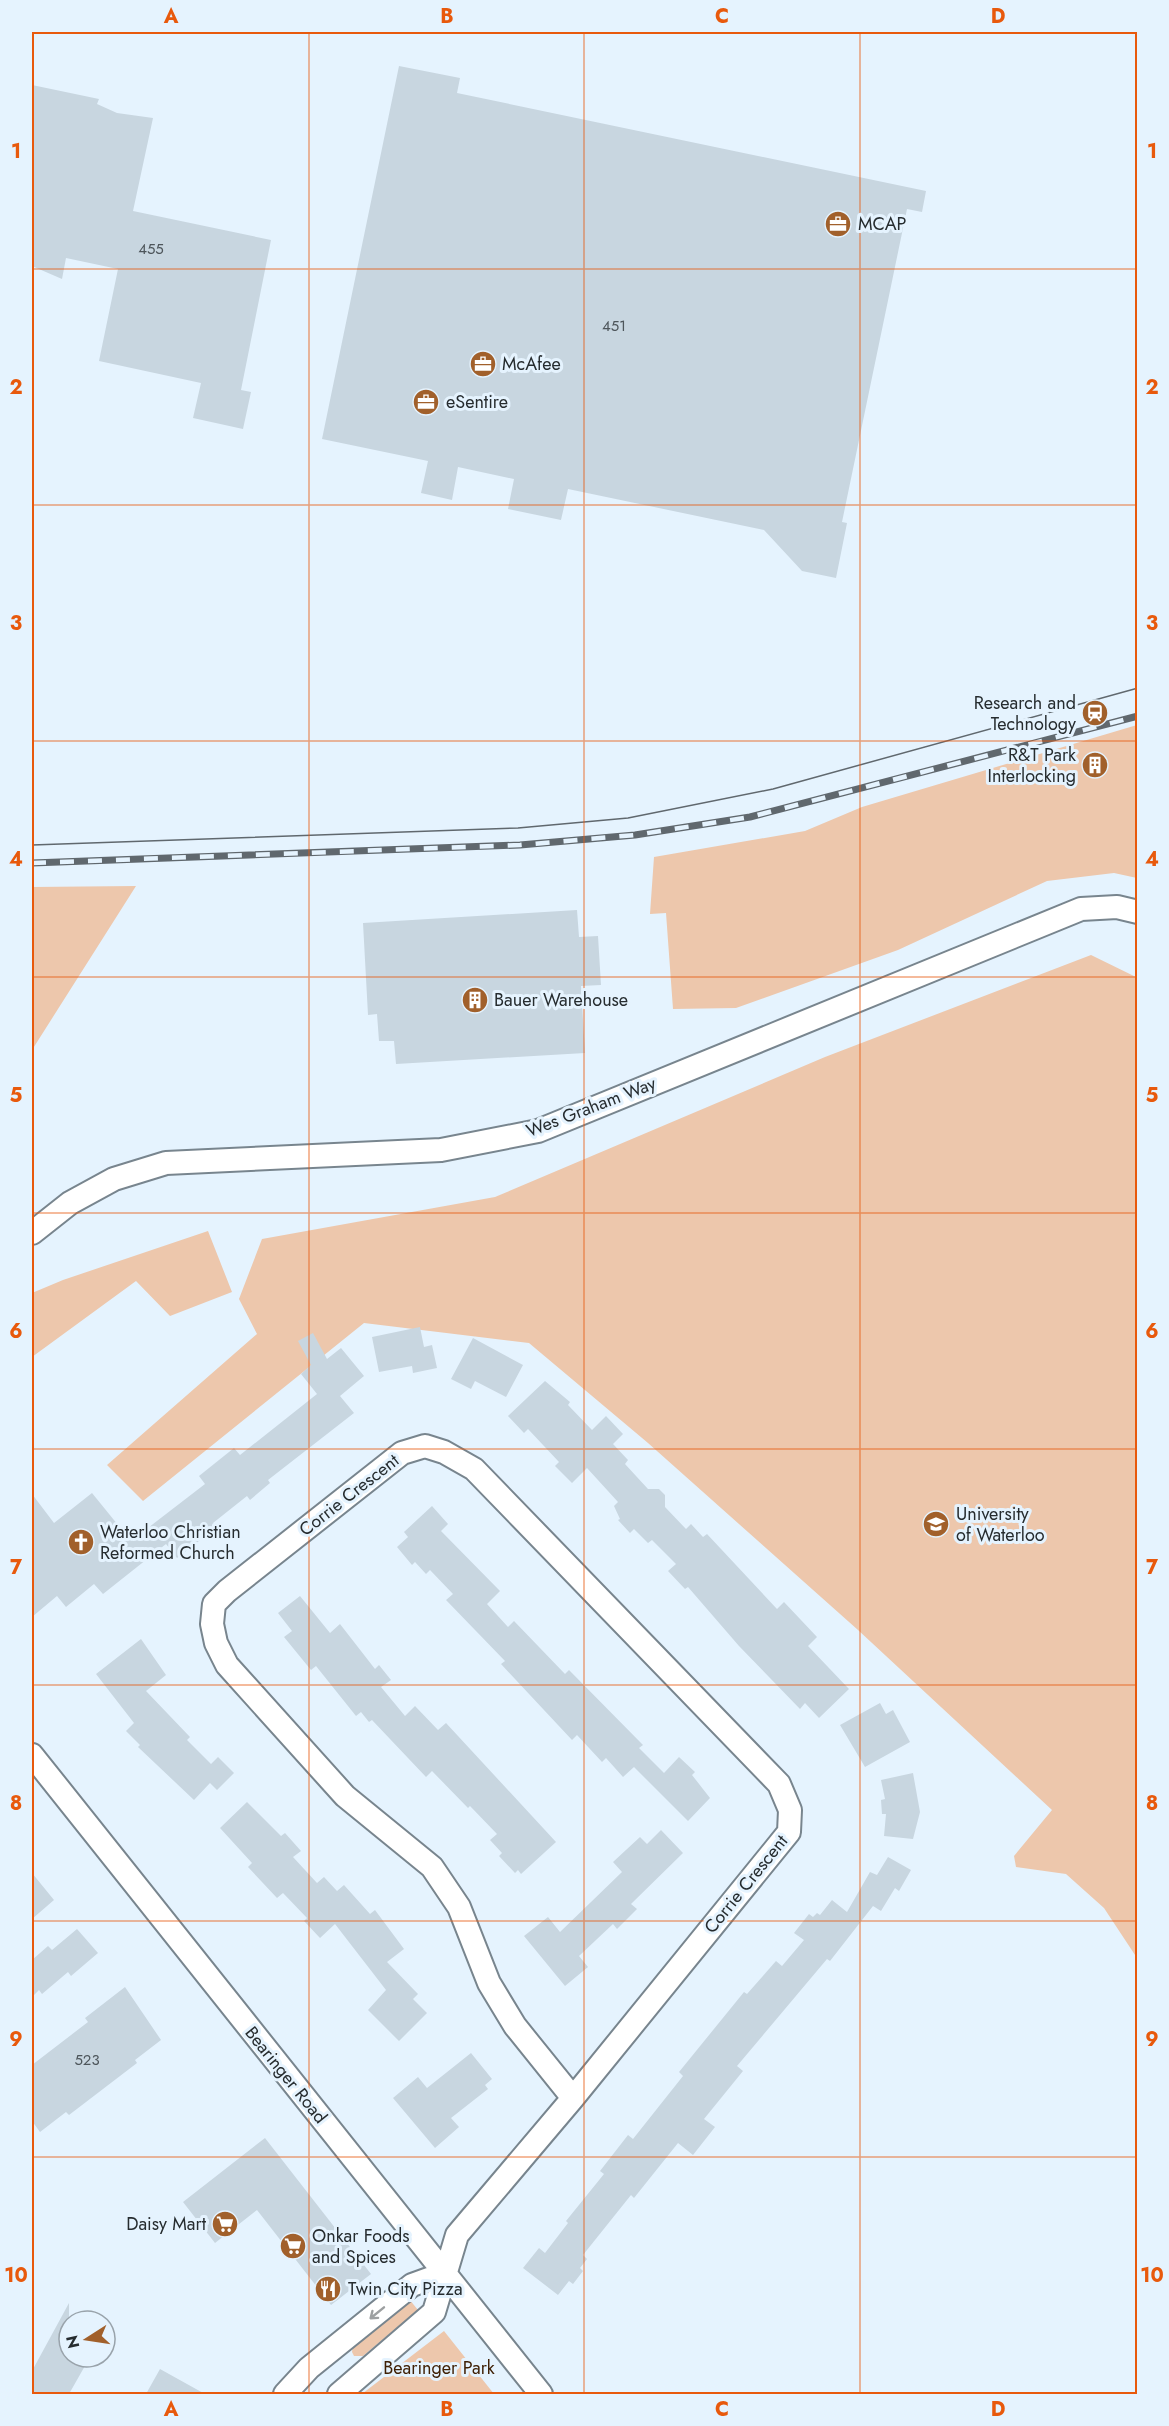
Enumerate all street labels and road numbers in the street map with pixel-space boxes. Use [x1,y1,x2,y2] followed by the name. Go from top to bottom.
[522,1070,660,1144] street label: Wes Graham Way
[294,1447,405,1542] street label: Corrie Crescent
[698,1829,794,1939] street label: Corrie Crescent
[239,2021,333,2129] street label: Bearinger Road

